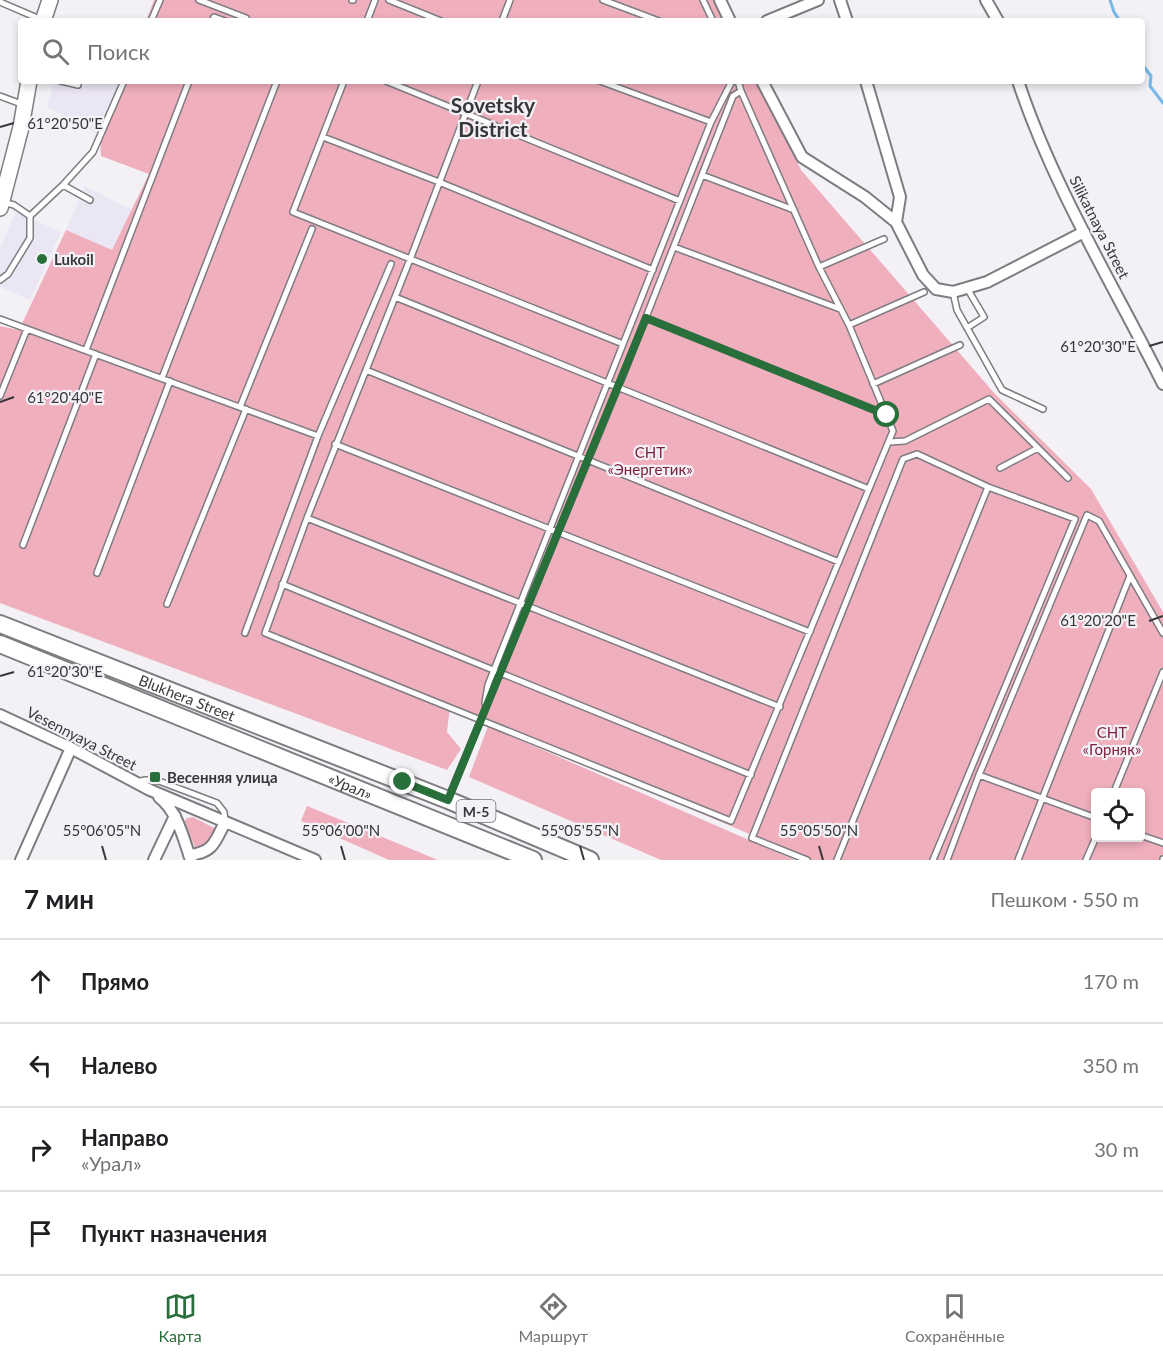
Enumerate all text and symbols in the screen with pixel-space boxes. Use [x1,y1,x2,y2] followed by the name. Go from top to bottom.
[18,18,1145,84] search box
[39,35,72,68] icon: search
[87,38,150,65] text: Поиск
[451,92,536,141] district label: Sovetsky District
[27,114,103,132] text: 61°20'50"E
[1066,172,1134,282] street label: Silikatnaya Street
[54,250,94,268] place label: Lukoil
[35,252,49,266] marker: Lukoil
[1060,337,1136,355] text: 61°20'30"E
[27,388,103,406] text: 61°20'40"E
[873,401,899,427] route start
[607,443,693,478] park label: СНТ «Энергетик»
[1060,611,1136,629] text: 61°20'20"E
[27,662,103,680] text: 61°20'30"E
[137,671,238,725] street label: Blukhera Street
[24,702,141,774] street label: Vesennyaya Street
[1083,723,1141,758] park label: СНТ «Горняк»
[167,768,278,786] place label: Весенняя улица
[389,768,415,794] route end
[326,769,375,803] street label: «Урал»
[148,770,162,784] marker: Весенняя улица
[1091,788,1145,842] map controls
[1091,788,1145,842] button: locate
[456,800,496,822] road number: М-5
[63,821,141,839] text: 55°06'05"N
[302,821,380,839] text: 55°06'00"N
[541,821,619,839] text: 55°05'55"N
[780,821,858,839] text: 55°05'50"N
[24,883,94,915] text: 7 мин
[990,887,1139,911] text: Пешком · 550 m
[24,965,57,998] icon: ahead
[81,968,149,995] text: Прямо
[1083,969,1139,993] text: 170 m
[24,1049,57,1082] icon: left
[81,1052,157,1079] text: Налево
[1083,1053,1139,1077] text: 350 m
[81,1124,169,1151] text: Направо
[24,1133,57,1166] icon: right
[1094,1137,1139,1161] text: 30 m
[81,1151,141,1175] text: «Урал»
[24,1217,57,1250] icon: arrive
[81,1220,267,1247] text: Пункт назначения
[158,1290,202,1345] tab: Карта
[518,1290,588,1345] tab: Маршрут
[905,1290,1005,1345] tab: Сохранённые

